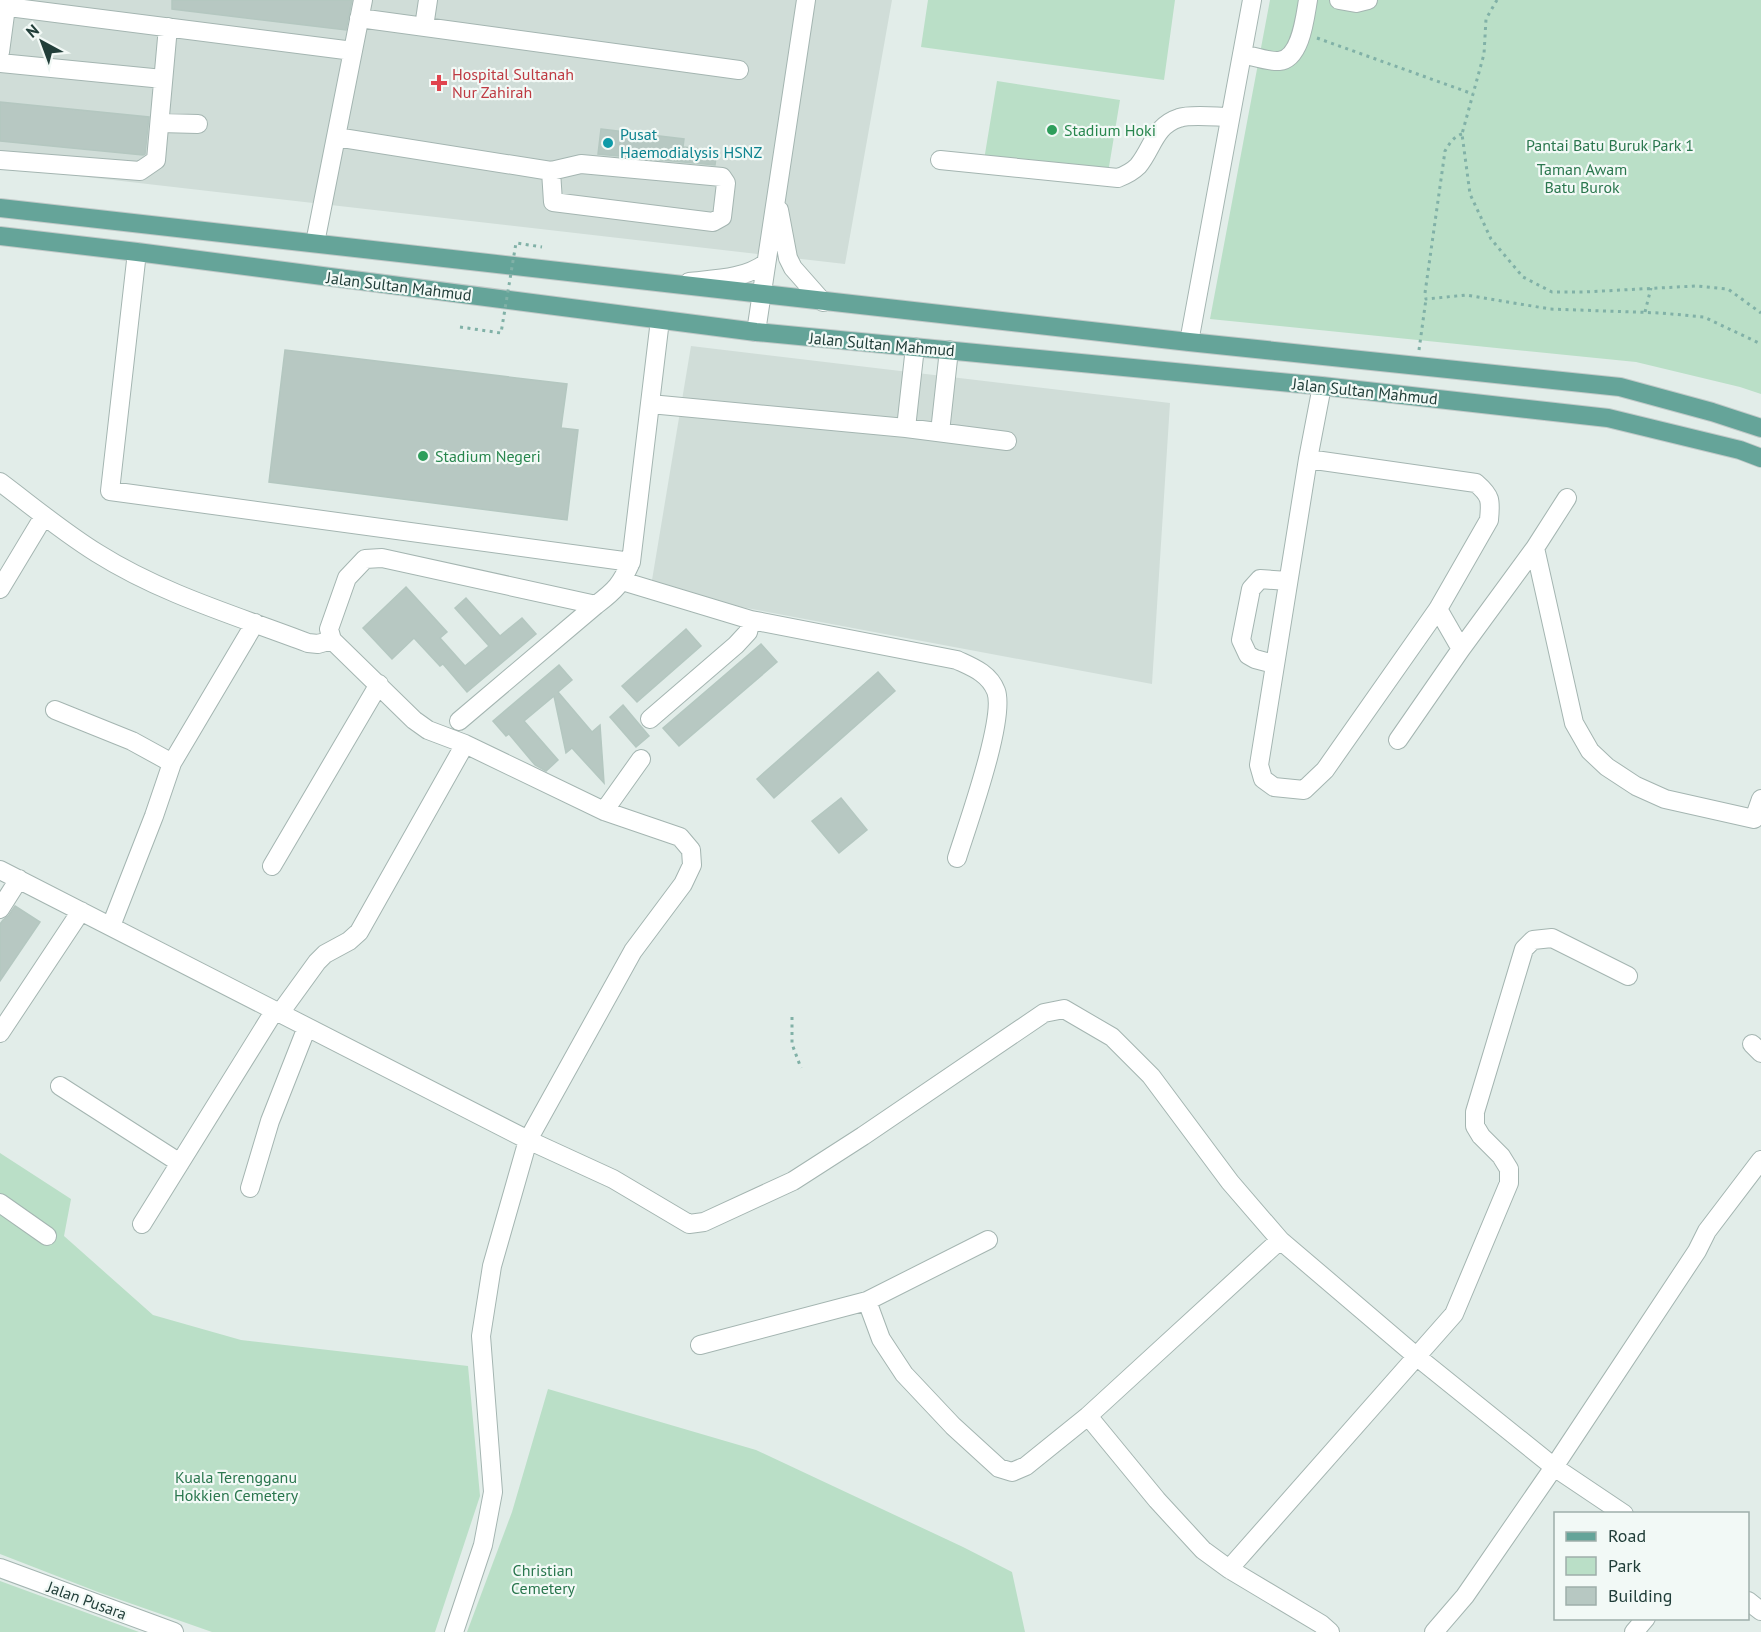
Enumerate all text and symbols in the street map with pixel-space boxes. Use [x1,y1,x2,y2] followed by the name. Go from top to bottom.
[12,12,72,72] north arrow
[22,20,43,42] text: N
[452,64,574,102] place label: Hospital Sultanah Nur Zahirah
[430,74,448,92] marker: Hospital Sultanah Nur Zahirah
[1064,120,1156,140] place label: Stadium Hoki
[1045,123,1059,137] marker: Stadium Hoki
[620,124,762,162] place label: Pusat Haemodialysis HSNZ
[1526,135,1694,155] park label: Pantai Batu Buruk Park 1
[601,136,615,150] marker: Pusat Haemodialysis HSNZ
[1537,159,1627,197] park label: Taman Awam Batu Burok
[324,267,473,305] street label: Jalan Sultan Mahmud
[807,328,956,360] street label: Jalan Sultan Mahmud
[1290,373,1439,409] street label: Jalan Sultan Mahmud
[435,446,541,466] place label: Stadium Negeri
[416,449,430,463] marker: Stadium Negeri
[174,1467,299,1505] park label: Kuala Terengganu Hokkien Cemetery
[1554,1512,1749,1620] legend
[1608,1524,1646,1547] text: Road
[1608,1554,1641,1577] text: Park
[511,1560,576,1598] park label: Christian Cemetery
[44,1576,130,1624] street label: Jalan Pusara
[1608,1584,1672,1607] text: Building

